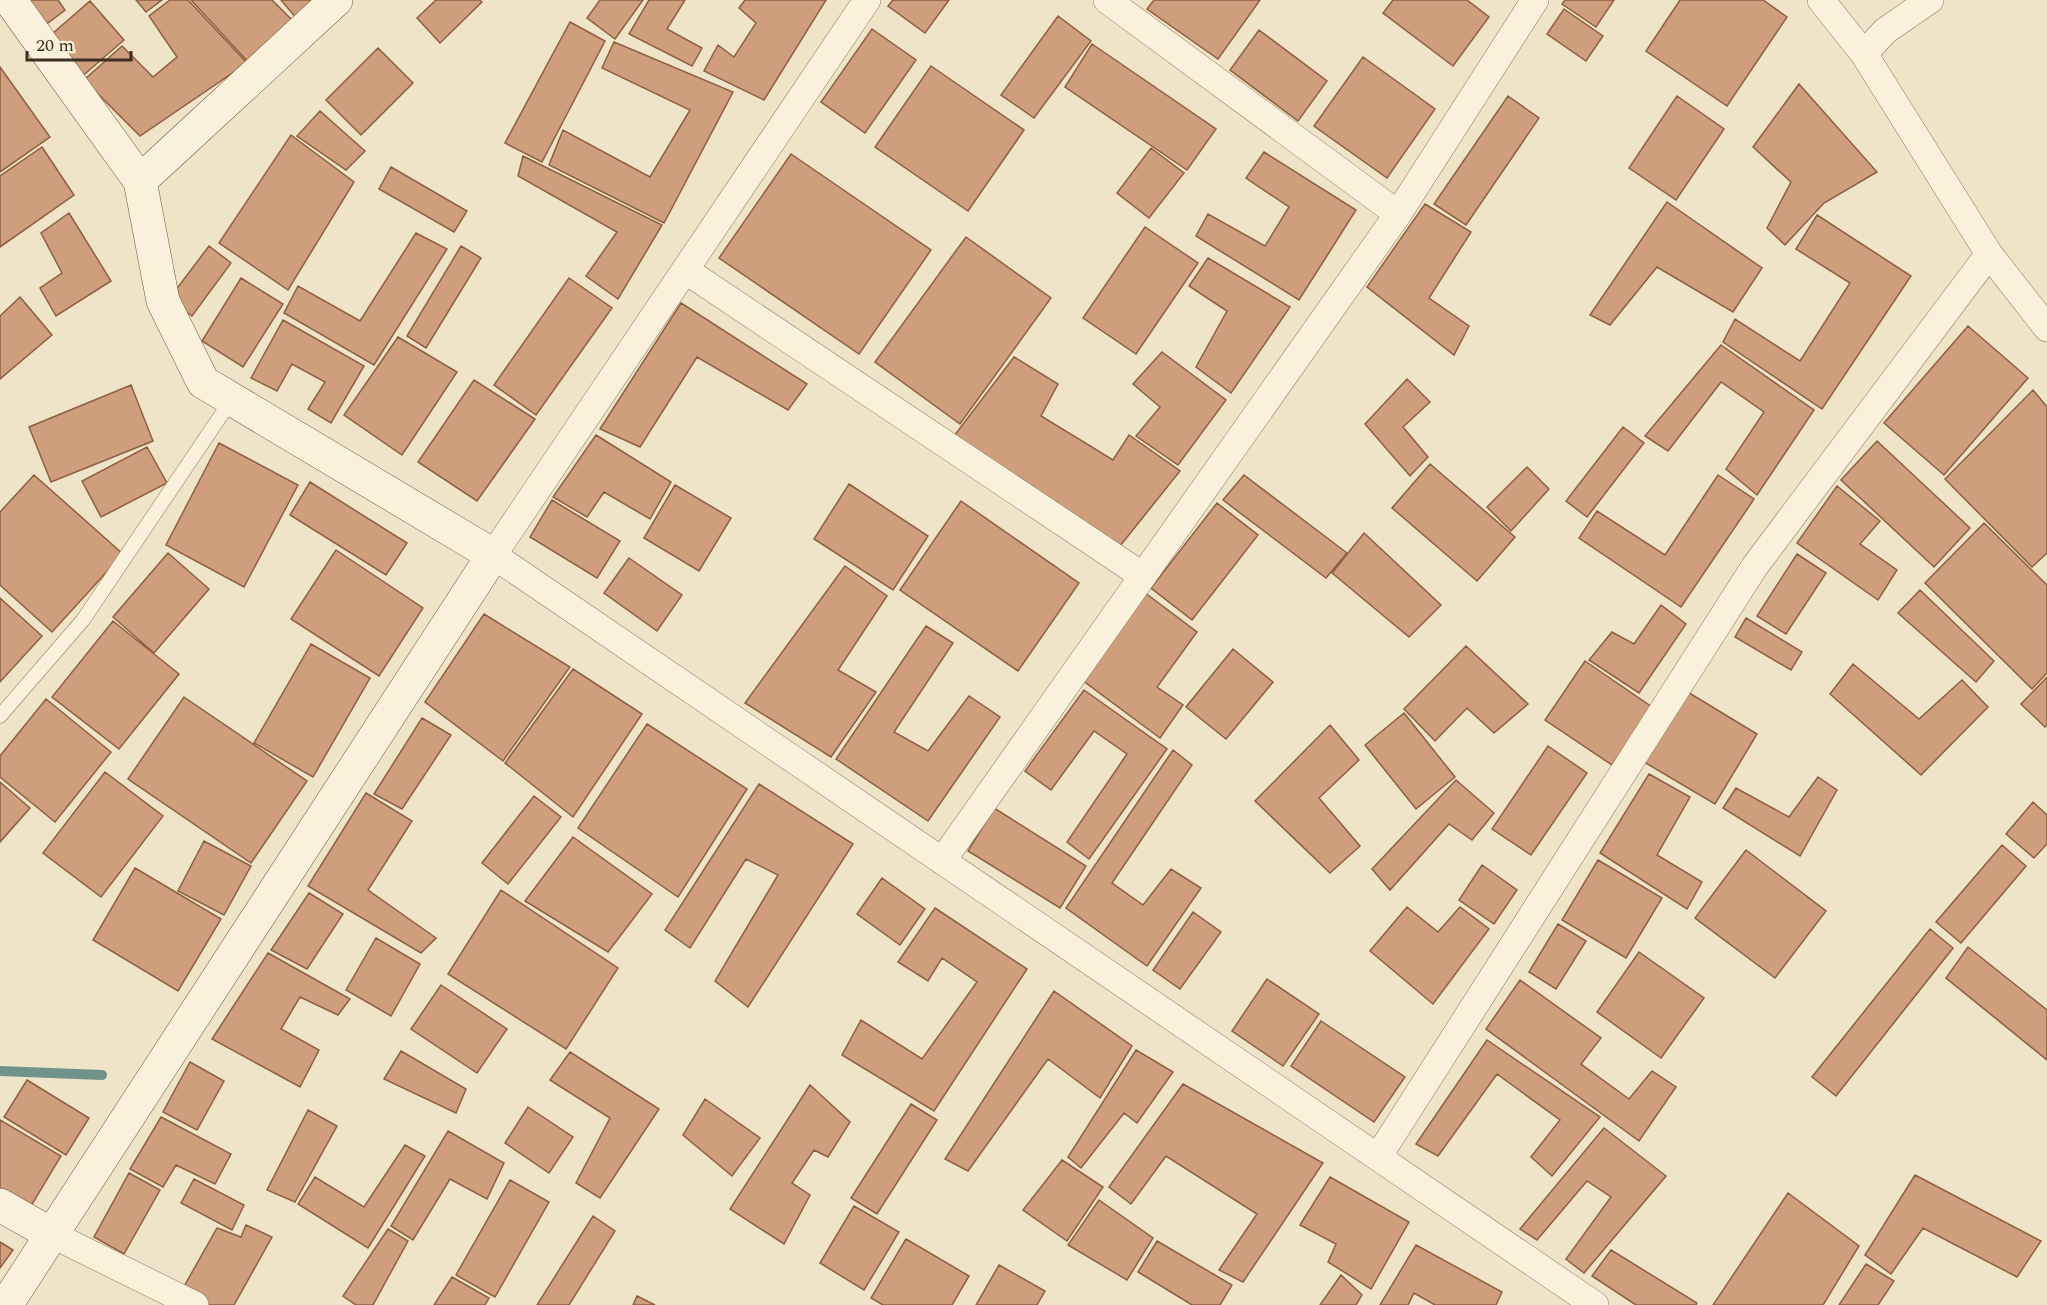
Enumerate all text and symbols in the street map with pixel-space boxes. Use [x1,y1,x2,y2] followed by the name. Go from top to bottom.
[27,24,130,62] scale bar
[36,32,74,59] text: 20 m

